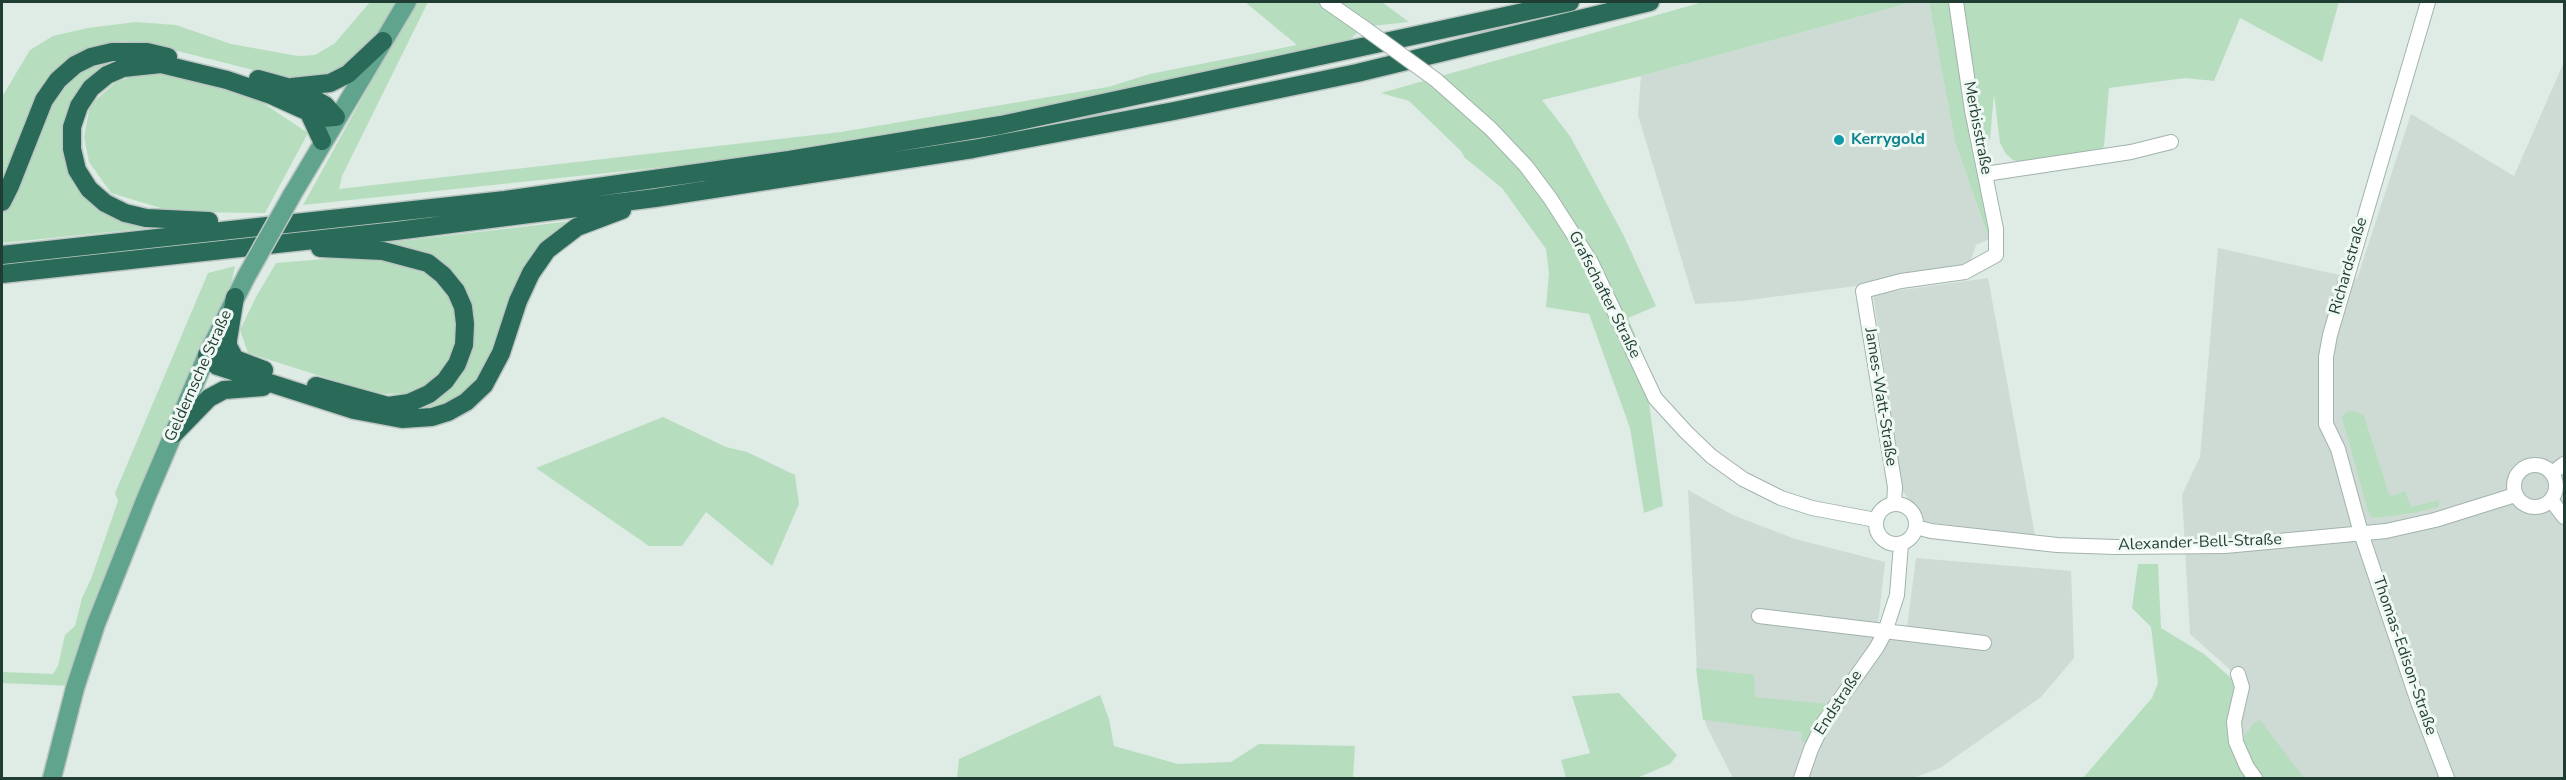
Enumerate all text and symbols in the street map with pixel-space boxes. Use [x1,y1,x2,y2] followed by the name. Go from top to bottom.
[1959,80,1995,176] street label: Merbisstraße
[1851,130,1925,150] place label: Kerrygold
[1832,133,1846,147] marker: Kerrygold
[2326,215,2372,317] street label: Richardstraße
[1564,228,1644,362] street label: Grafschafter Straße
[161,307,237,445] street label: Geldernsche Straße
[1860,326,1900,468] street label: James-Watt-Straße
[2118,531,2282,555] street label: Alexander-Bell-Straße
[2368,574,2440,738] street label: Thomas-Edison-Straße
[1811,667,1867,739] street label: Endstraße

